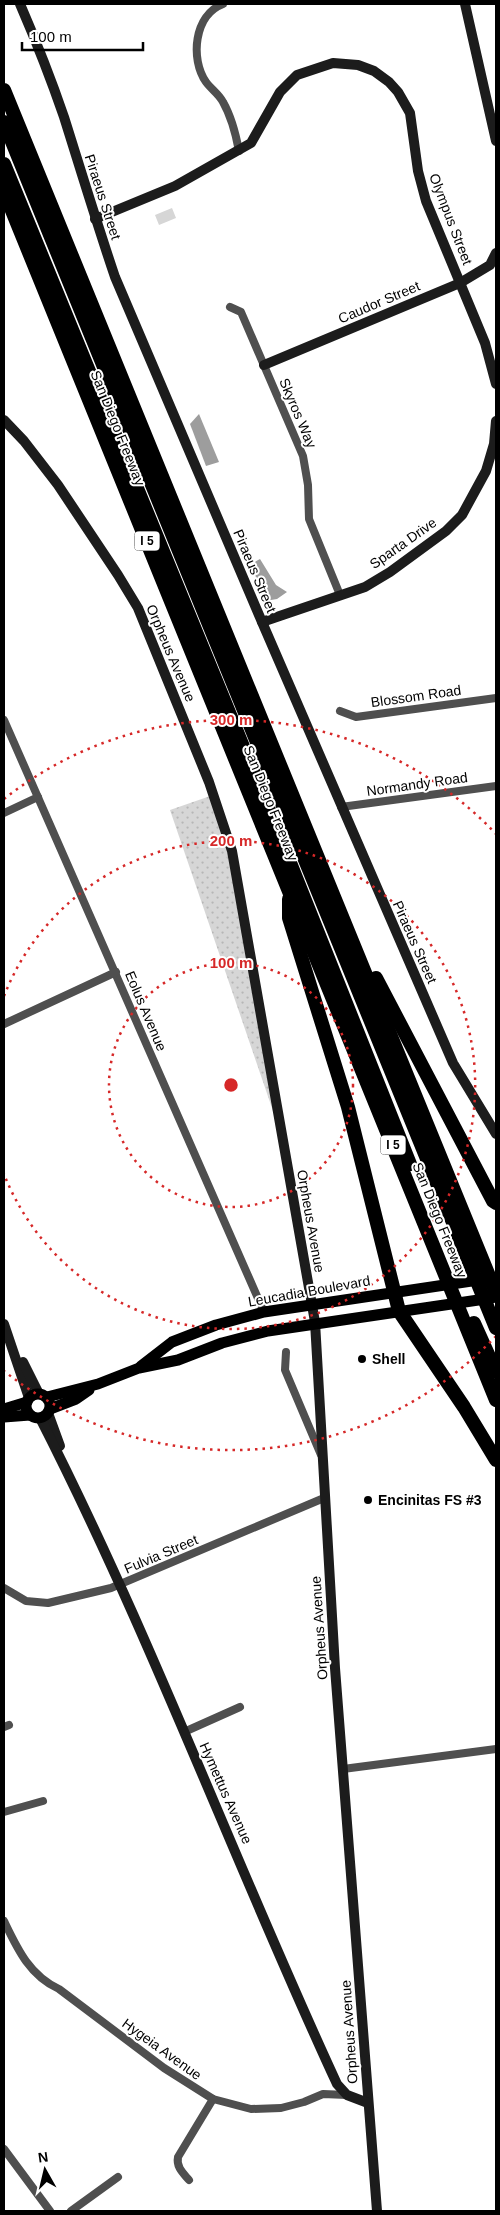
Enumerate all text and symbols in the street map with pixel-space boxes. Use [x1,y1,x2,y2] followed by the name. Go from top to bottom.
[22,20,144,52] scale bar
[30,28,72,45] text: 100 m
[82,152,124,242] street label: Piraeus Street
[426,171,476,267] street label: Olympus Street
[336,278,422,326] street label: Caudor Street
[88,368,148,488] street label: San Diego Freeway
[276,376,320,450] street label: Skyros Way
[367,514,440,572] street label: Sparta Drive
[230,527,280,615] street label: Piraeus Street
[134,532,160,550] road number: I 5
[143,602,199,704] street label: Orpheus Avenue
[370,682,462,710] street label: Blossom Road
[210,711,252,728] text: 300 m
[241,743,301,863] street label: San Diego Freeway
[365,769,469,799] street label: Normandy Road
[210,832,252,849] text: 200 m
[390,898,440,986] street label: Piraeus Street
[210,954,252,971] text: 100 m
[122,969,170,1054] street label: Eolus Avenue
[222,1076,240,1094] centre of rings
[380,1136,406,1154] road number: I 5
[410,1160,470,1280] street label: San Diego Freeway
[294,1168,328,1274] street label: Orpheus Avenue
[247,1272,371,1310] street label: Leucadia Boulevard
[372,1351,405,1367] place label: Shell
[356,1353,368,1365] marker: Shell
[378,1492,482,1508] place label: Encinitas FS #3
[362,1494,374,1506] marker: Encinitas FS #3
[122,1531,200,1577] street label: Fulvia Street
[307,1575,331,1680] street label: Orpheus Avenue
[196,1740,256,1846] street label: Hymettus Avenue
[337,1979,361,2084] street label: Orpheus Avenue
[119,2015,205,2083] street label: Hygeia Avenue
[20,2145,70,2195] north arrow
[37,2148,49,2166] text: N

